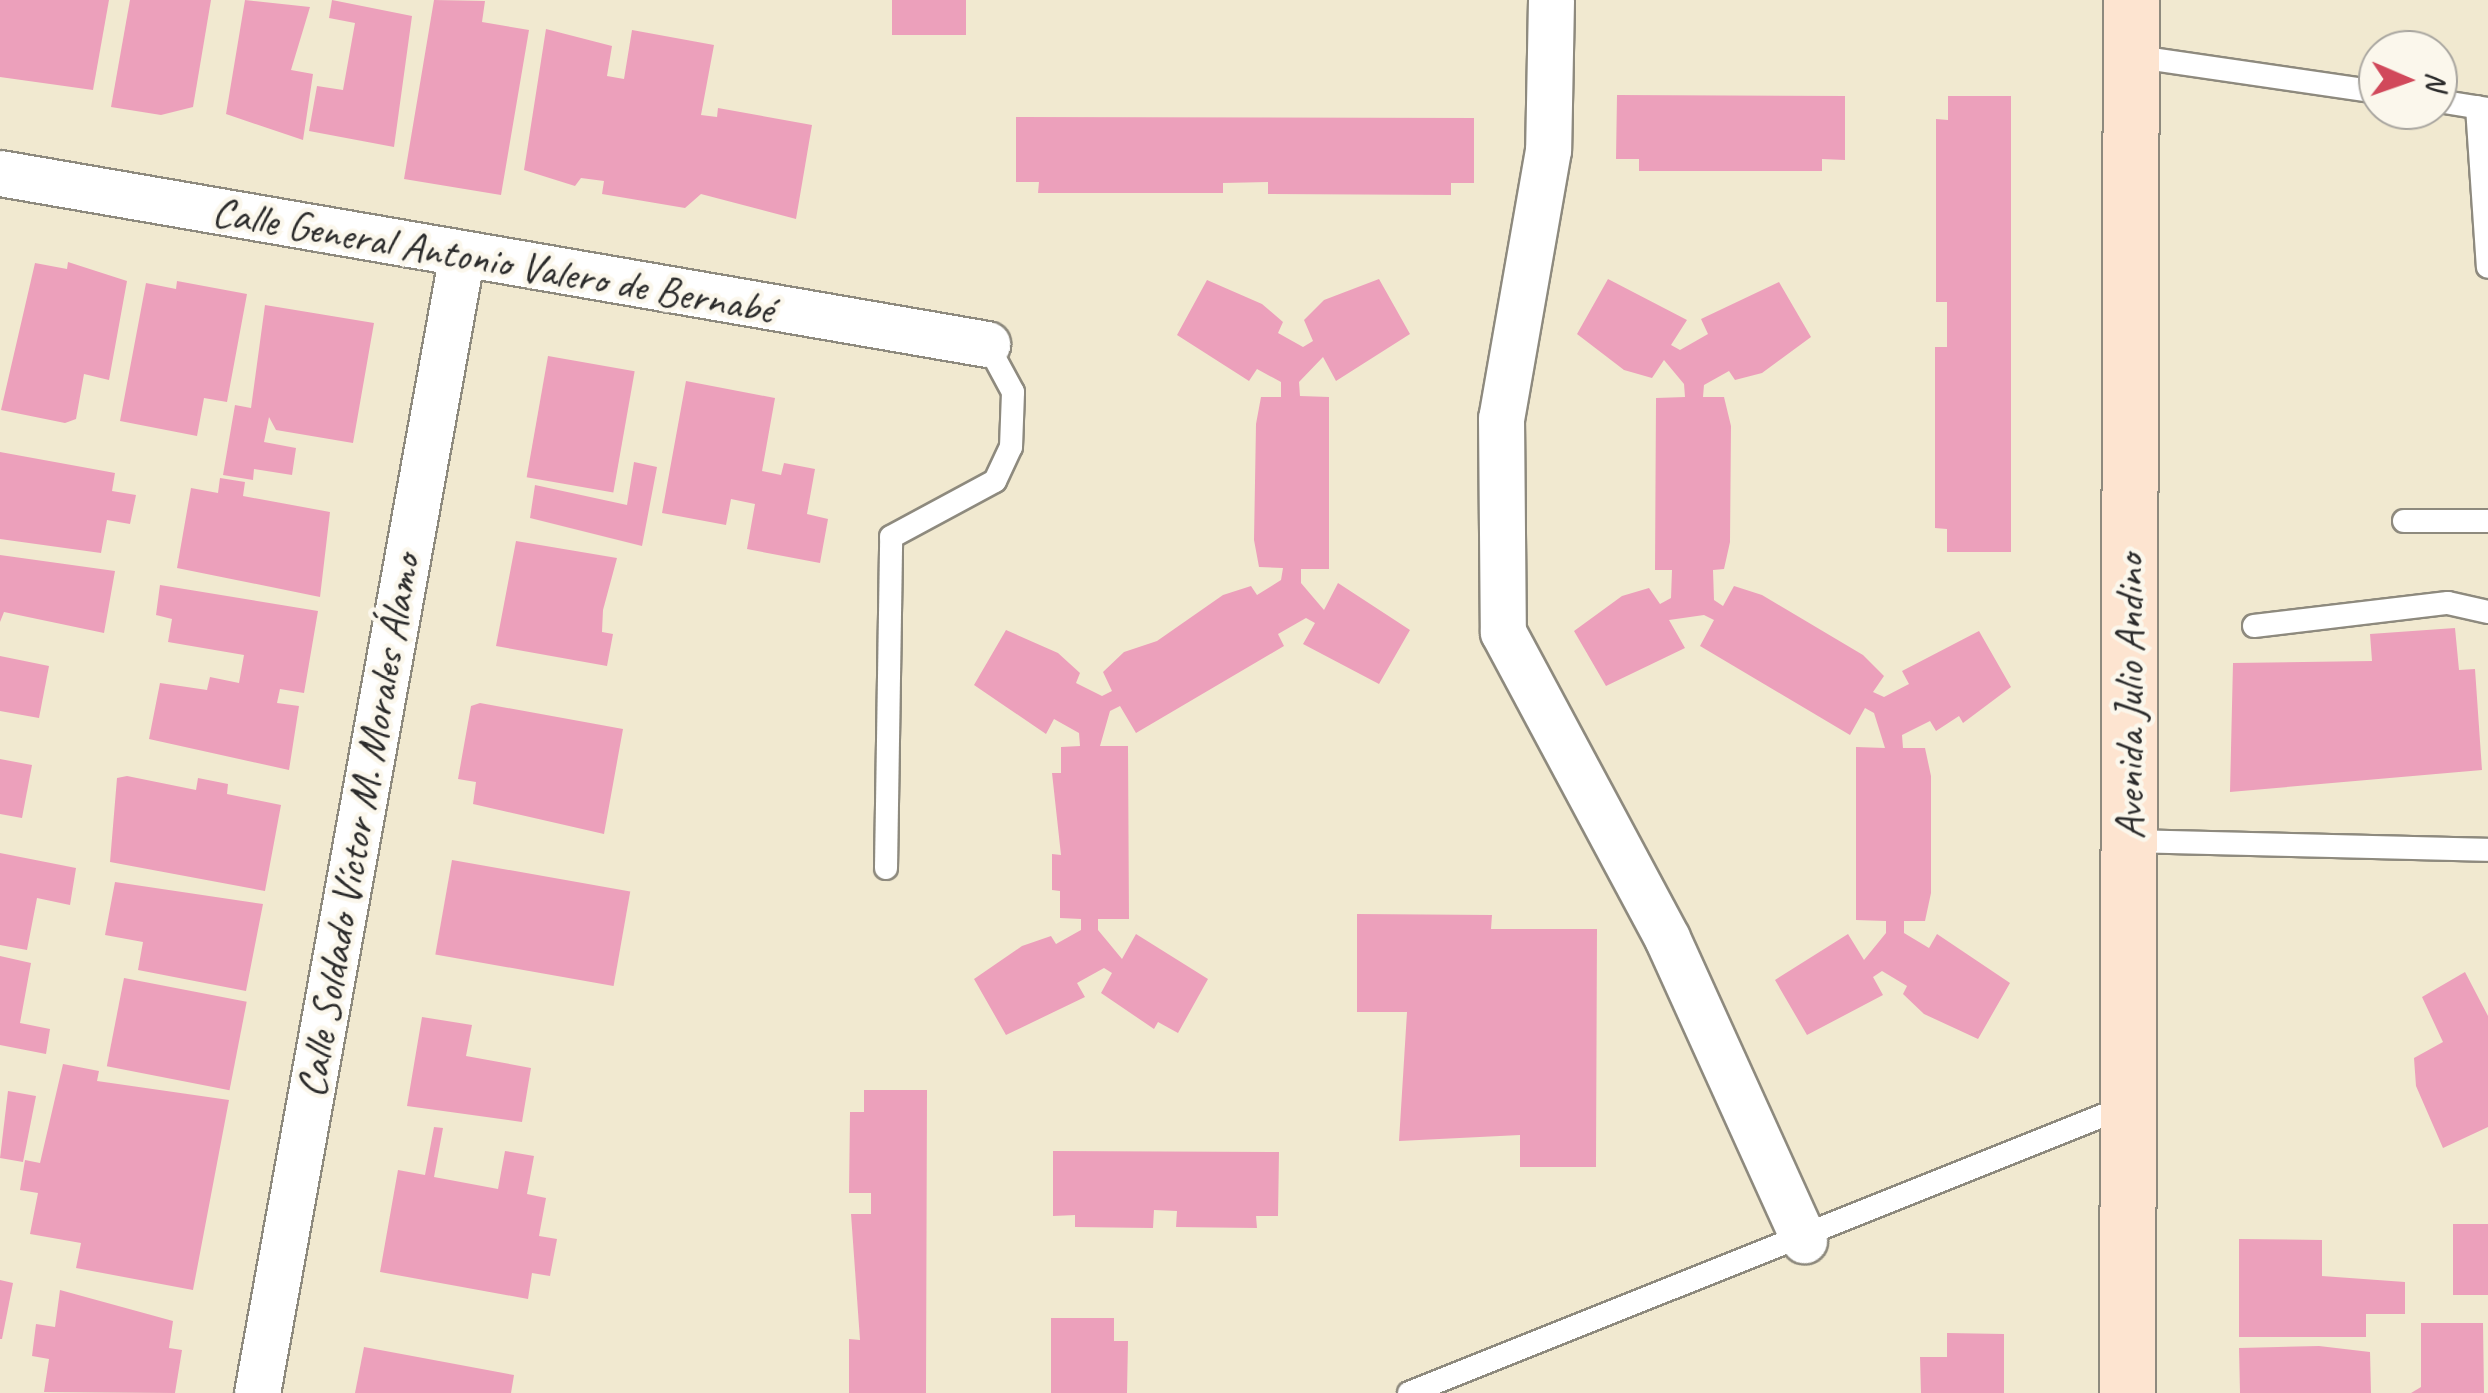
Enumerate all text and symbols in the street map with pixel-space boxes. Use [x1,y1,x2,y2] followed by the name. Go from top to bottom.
[2358,30,2458,130] north arrow
[2419,72,2454,90] text: N
[209,187,777,335] street label: Calle General Antonio Valero de Bernabé
[287,552,431,1100] street label: Calle Soldado Víctor M. Morales Álamo
[2105,555,2155,839] street label: Avenida Julio Andino

